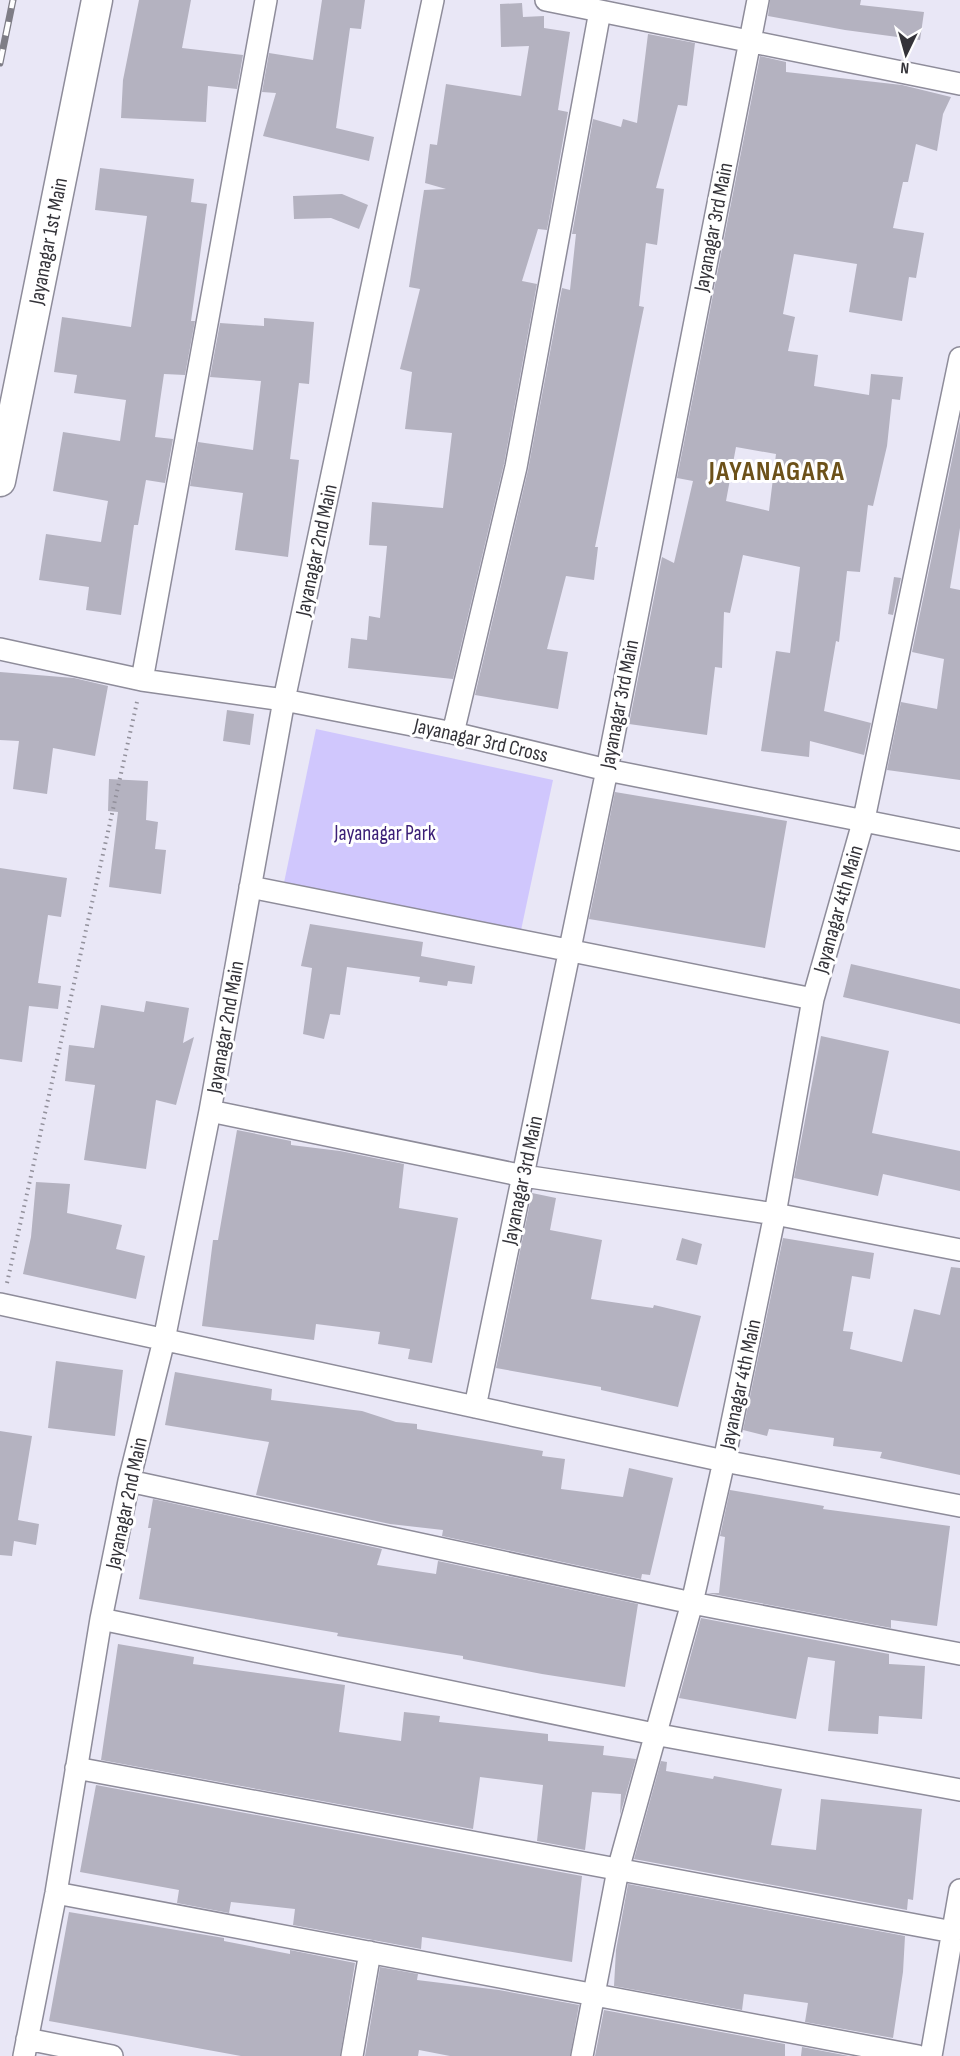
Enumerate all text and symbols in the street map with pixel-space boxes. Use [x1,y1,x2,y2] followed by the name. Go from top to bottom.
[876,24,936,84] north arrow
[900,58,910,77] text: N
[689,161,738,295] street label: Jayanagar 3rd Main
[24,175,73,308] street label: Jayanagar 1st Main
[708,456,845,488] district label: JAYANAGARA
[290,482,343,619] street label: Jayanagar 2nd Main
[595,638,644,772] street label: Jayanagar 3rd Main
[411,713,550,768] street label: Jayanagar 3rd Cross
[333,821,436,846] park label: Jayanagar Park
[808,842,869,977] street label: Jayanagar 4th Main
[201,959,249,1096] street label: Jayanagar 2nd Main
[496,1114,548,1248] street label: Jayanagar 3rd Main
[714,1317,766,1452] street label: Jayanagar 4th Main
[100,1435,153,1572] street label: Jayanagar 2nd Main

